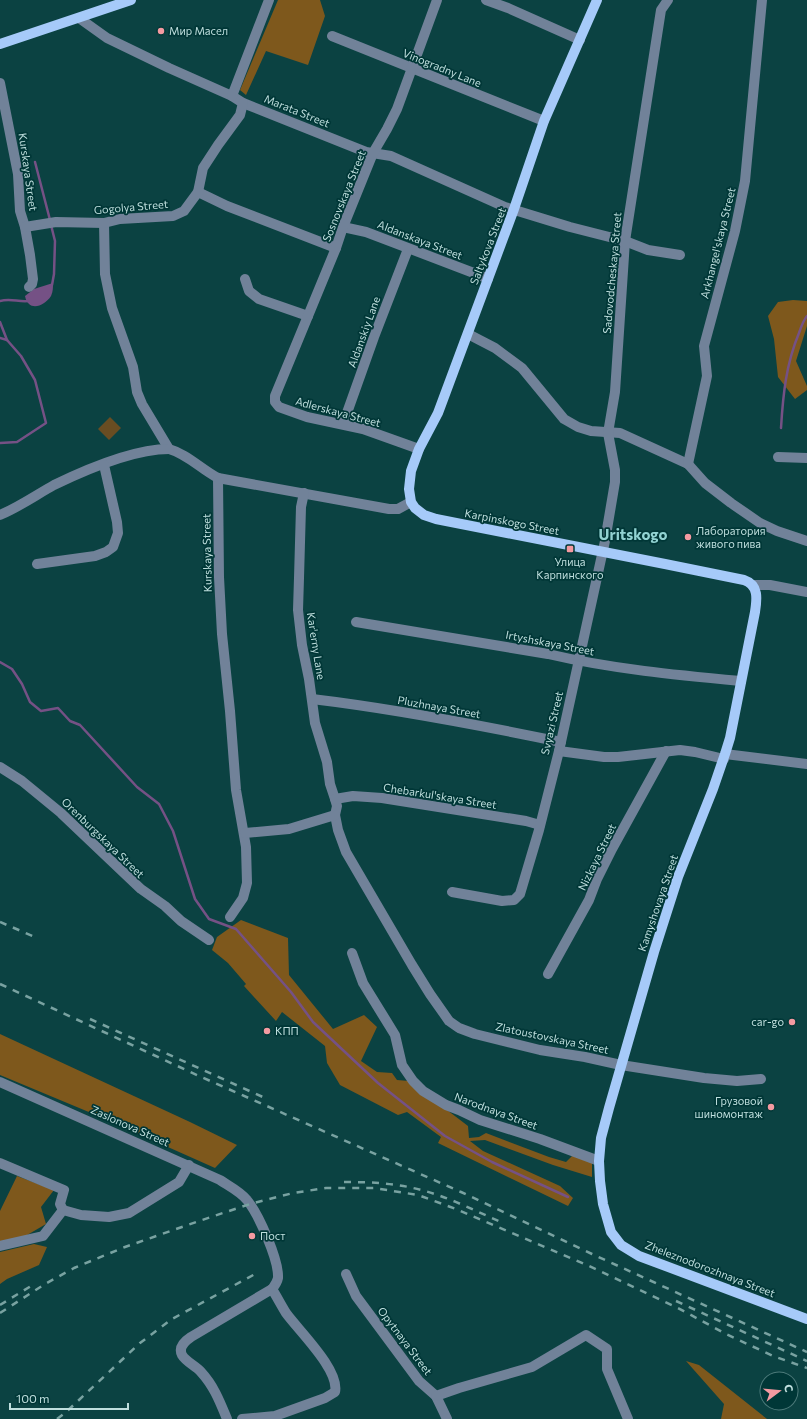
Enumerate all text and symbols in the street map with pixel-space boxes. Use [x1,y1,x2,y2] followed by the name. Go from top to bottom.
[169,24,228,37] place label: Мир Масел
[156,26,166,36] marker: Мир Масел
[401,46,484,89] street label: Vinogradny Lane
[262,91,332,130] street label: Marata Street
[17,132,40,212] street label: Kurskaya Street
[319,148,368,243] street label: Sosnovskaya Street
[697,185,738,300] street label: Arkhangel'skaya Street
[93,197,169,216] street label: Gogolya Street
[467,205,508,286] street label: Saltykova Street
[600,211,623,334] street label: Sadovodcheskaya Street
[376,217,465,262] street label: Aldanskaya Street
[345,294,382,369] street label: Aldanskiy Lane
[294,394,383,429] street label: Adlerskaya Street
[464,506,561,537] street label: Karpinskogo Street
[199,513,214,592] street label: Kurskaya Street
[696,524,766,550] place label: Лаборатория живого пива
[599,525,667,543] district label: Uritskogo
[683,532,693,542] marker: Лаборатория живого пива
[565,544,575,554] marker: Улица Карпинского
[536,555,604,581] place label: Улица Карпинского
[305,611,328,681] street label: Kar'erny Lane
[505,628,596,658] street label: Irtyshskaya Street
[538,689,565,756] street label: Svyazi Street
[397,693,482,720] street label: Pluzhnaya Street
[382,780,498,811] street label: Chebarkul'skaya Street
[59,795,148,881] street label: Orenburgskaya Street
[575,821,619,892] street label: Nizkaya Street
[635,852,680,953] street label: Kamyshovaya Street
[751,1015,784,1028] place label: car-go
[787,1017,797,1027] marker: car-go
[494,1019,610,1056] street label: Zlatoustovskaya Street
[275,1024,299,1037] place label: КПП
[262,1026,272,1036] marker: КПП
[453,1089,540,1132] street label: Narodnaya Street
[695,1094,763,1120] place label: Грузовой шиномонтаж
[89,1102,172,1149] street label: Zaslonova Street
[766,1102,776,1112] marker: Грузовой шиномонтаж
[260,1229,285,1242] place label: Пост
[247,1231,257,1241] marker: Пост
[643,1238,778,1300] street label: Zheleznodorozhnaya Street
[376,1304,436,1378] street label: Opytnaya Street
[759,1371,799,1411] north arrow
[782,1383,797,1394] text: С
[10,1385,128,1411] scale bar
[16,1391,50,1405] text: 100 m

